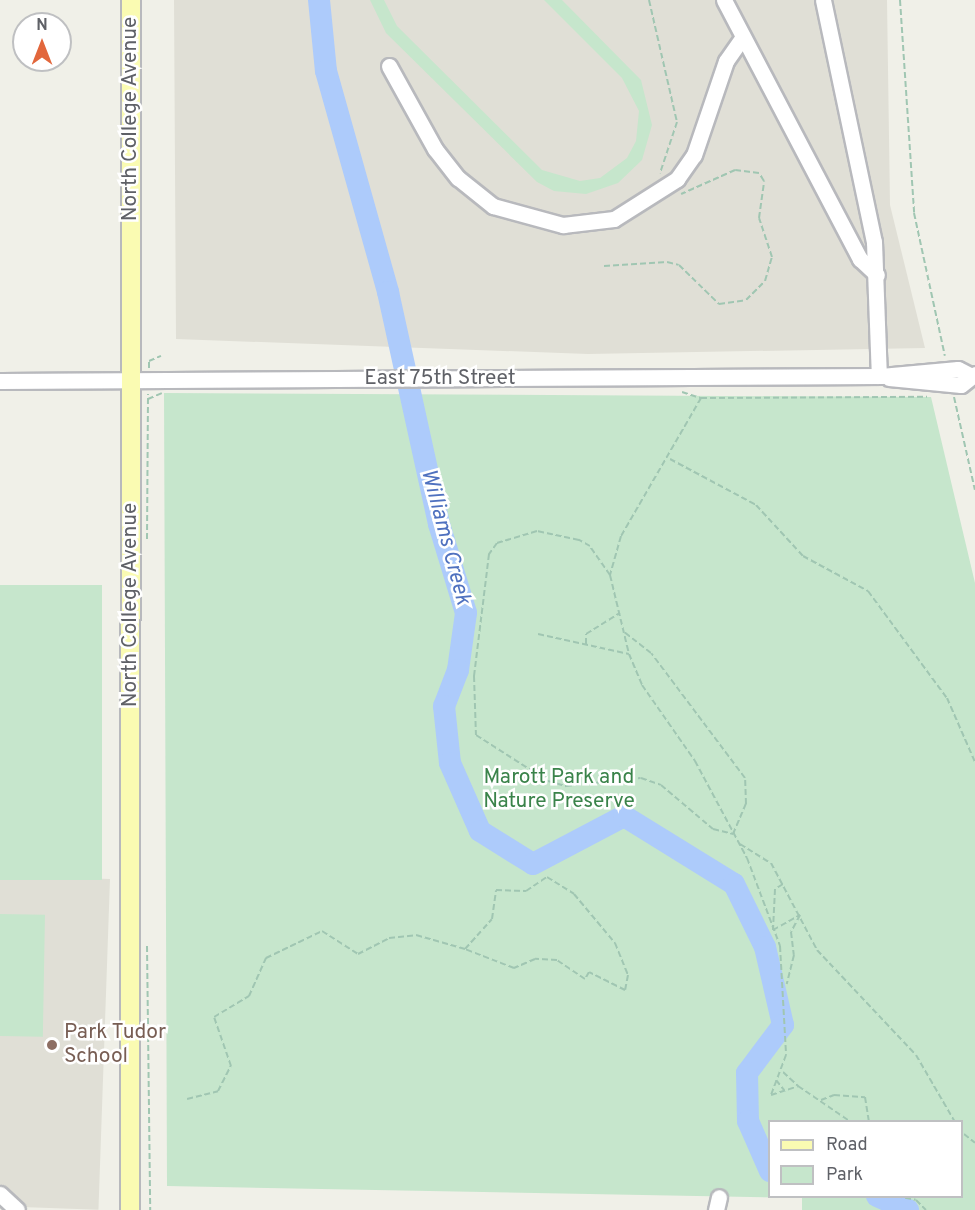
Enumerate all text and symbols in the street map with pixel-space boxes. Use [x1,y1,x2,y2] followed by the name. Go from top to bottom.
[12,12,72,72] north arrow
[36,16,48,36] text: N
[118,16,144,222] street label: North College Avenue
[364,366,516,392] street label: East 75th Street
[414,466,476,608] water label: Williams Creek
[118,502,144,708] street label: North College Avenue
[483,765,635,815] park label: Marott Park and Nature Preserve
[64,1020,167,1070] place label: Park Tudor School
[45,1038,59,1052] marker: Park Tudor School
[768,1120,963,1198] legend
[826,1134,868,1157] text: Road
[826,1164,863,1187] text: Park

